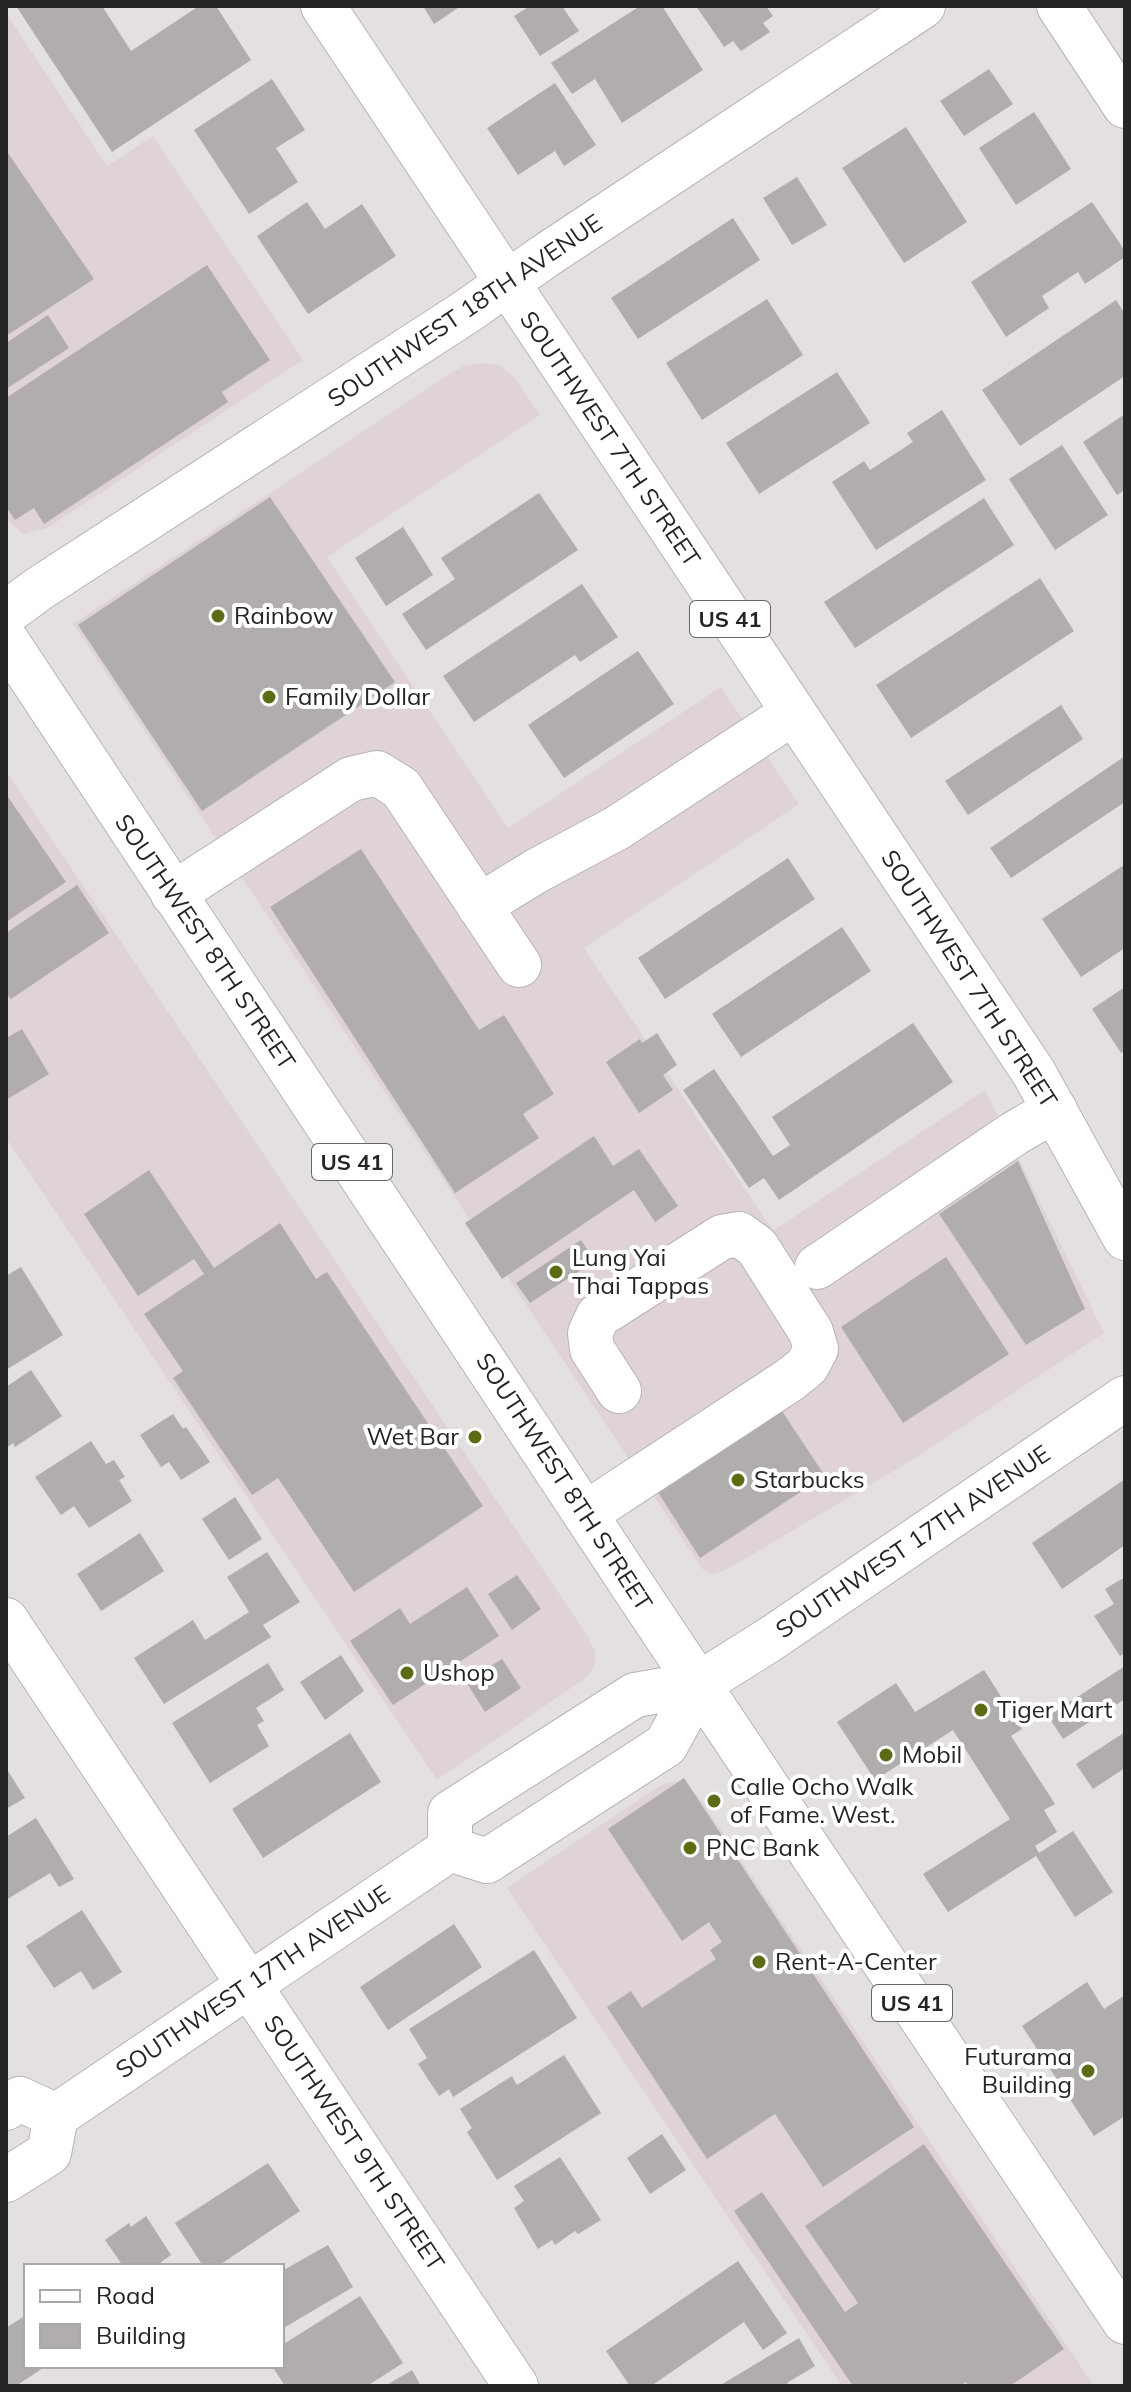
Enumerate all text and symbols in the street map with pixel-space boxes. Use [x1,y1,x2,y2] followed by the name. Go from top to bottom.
[322,207,607,413] street label: SOUTHWEST 18TH AVENUE
[514,305,708,572] street label: SOUTHWEST 7TH STREET
[234,600,334,630] place label: Rainbow
[690,601,770,637] road number: US 41
[209,607,227,625] marker: Rainbow
[285,681,430,711] place label: Family Dollar
[260,688,278,706] marker: Family Dollar
[109,808,303,1075] street label: SOUTHWEST 8TH STREET
[875,844,1065,1113] street label: SOUTHWEST 7TH STREET
[312,1144,392,1180] road number: US 41
[572,1242,709,1300] place label: Lung Yai Thai Tappas
[547,1263,565,1281] marker: Lung Yai Thai Tappas
[470,1347,660,1616] street label: SOUTHWEST 8TH STREET
[367,1421,459,1451] place label: Wet Bar
[466,1428,484,1446] marker: Wet Bar
[770,1438,1055,1644] street label: SOUTHWEST 17TH AVENUE
[754,1464,865,1494] place label: Starbucks
[729,1471,747,1489] marker: Starbucks
[423,1657,495,1687] place label: Ushop
[398,1664,416,1682] marker: Ushop
[997,1694,1112,1724] place label: Tiger Mart
[972,1701,990,1719] marker: Tiger Mart
[902,1739,962,1769] place label: Mobil
[877,1746,895,1764] marker: Mobil
[730,1771,914,1829] place label: Calle Ocho Walk of Fame. West.
[705,1792,723,1810] marker: Calle Ocho Walk of Fame. West.
[706,1832,820,1862] place label: PNC Bank
[681,1839,699,1857] marker: PNC Bank
[110,1878,395,2084] street label: SOUTHWEST 17TH AVENUE
[775,1946,937,1976] place label: Rent-A-Center
[750,1953,768,1971] marker: Rent-A-Center
[872,1985,952,2021] road number: US 41
[258,2009,452,2276] street label: SOUTHWEST 9TH STREET
[964,2041,1072,2099] place label: Futurama Building
[1079,2062,1097,2080] marker: Futurama Building
[24,2264,284,2368] legend
[96,2280,155,2310] text: Road
[96,2320,186,2350] text: Building

